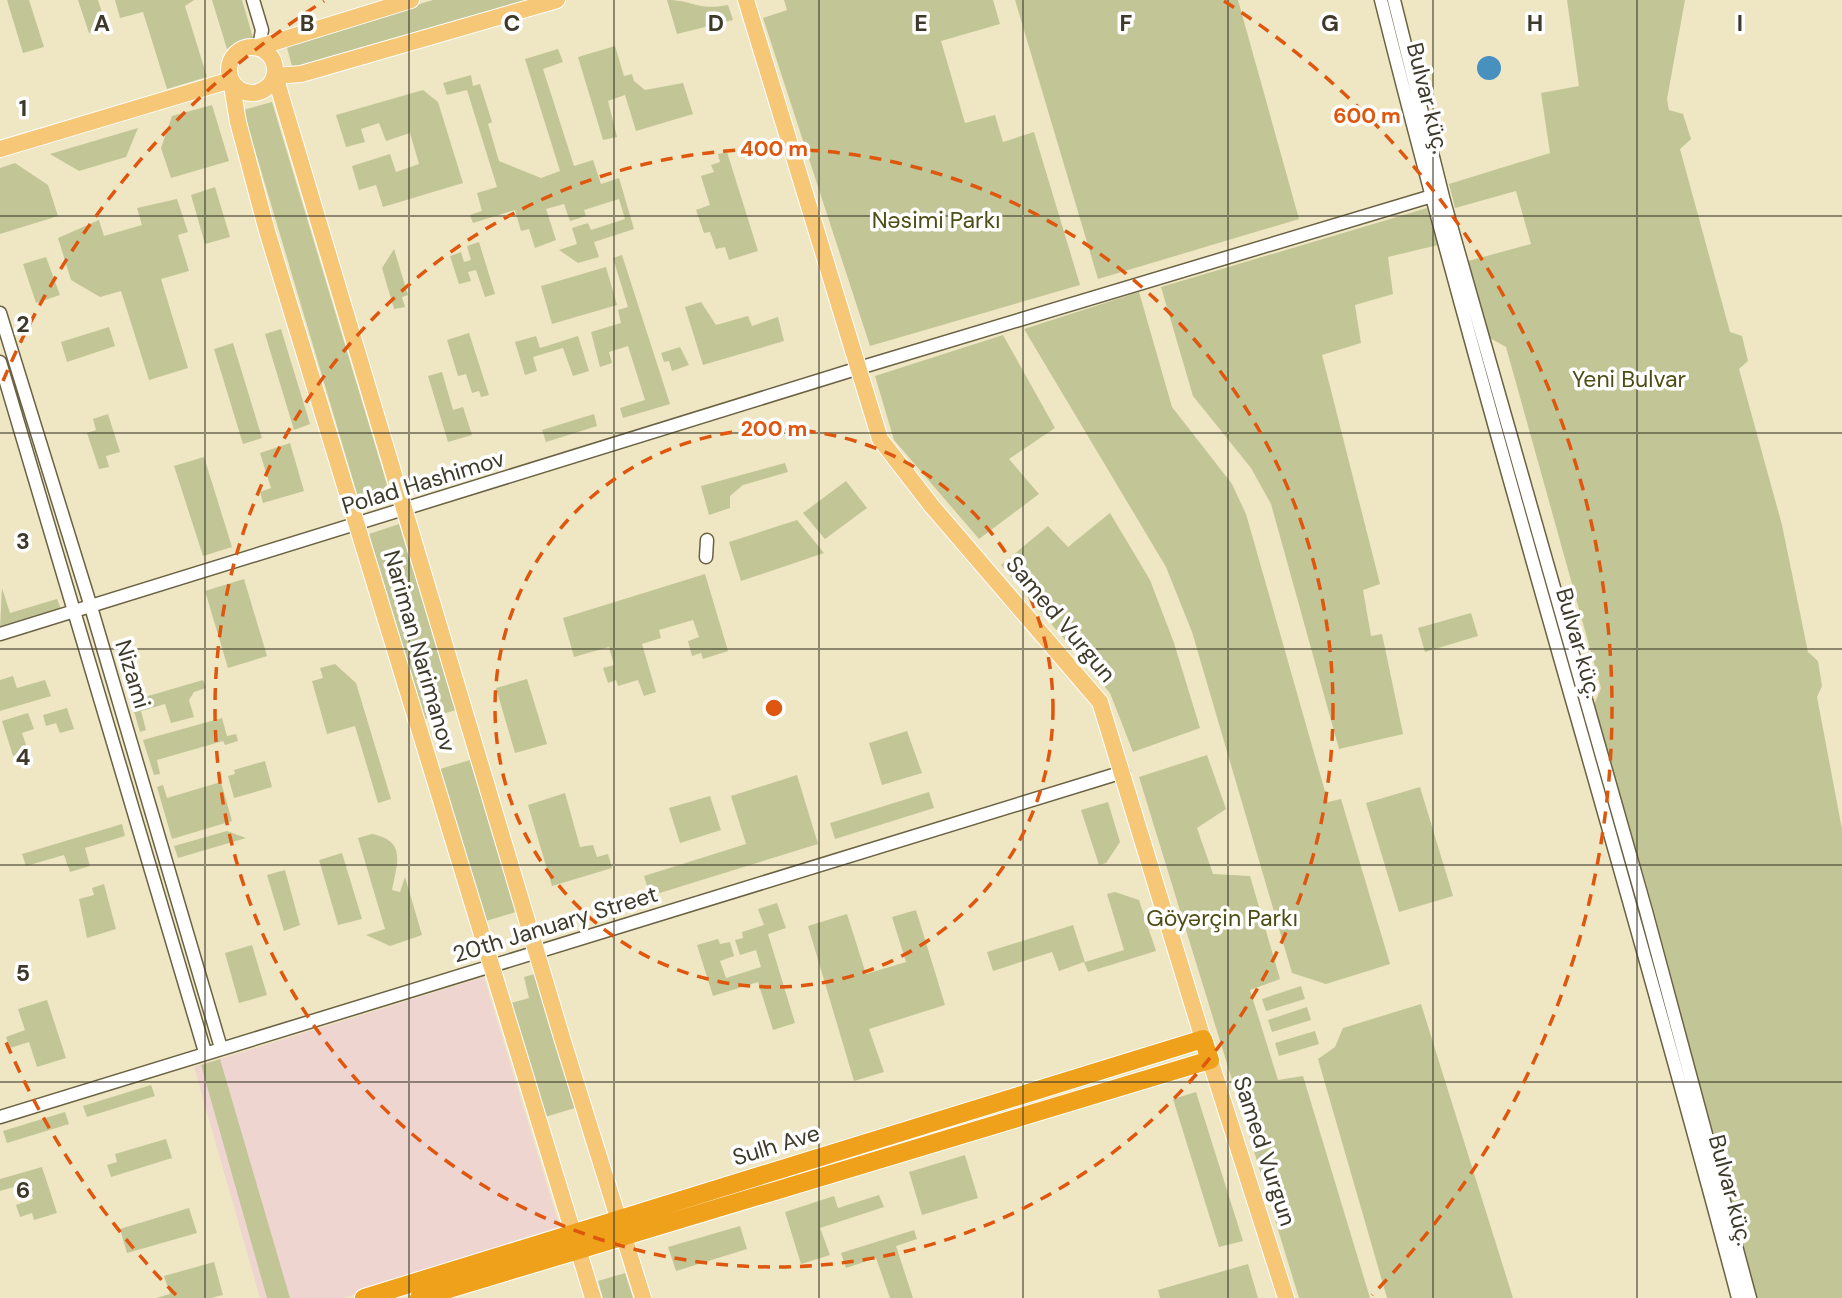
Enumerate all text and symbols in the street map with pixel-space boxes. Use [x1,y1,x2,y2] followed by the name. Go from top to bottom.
[94,8,110,38] text: A
[300,8,314,38] text: B
[504,8,520,38] text: C
[708,8,724,38] text: D
[914,8,928,38] text: E
[1120,8,1133,38] text: F
[1321,8,1339,38] text: G
[1527,8,1543,38] text: H
[1737,8,1743,38] text: I
[1400,39,1456,157] street label: Bulvar küç.
[19,93,27,123] text: 1
[1333,102,1401,130] text: 600 m
[740,135,808,163] text: 400 m
[872,205,1000,235] park label: Nəsimi Parkı
[16,309,30,339] text: 2
[1572,364,1686,394] park label: Yeni Bulvar
[741,415,807,443] text: 200 m
[338,443,508,521] street label: Polad Hashimov
[16,526,30,556] text: 3
[377,547,463,755] street label: Nariman Narimanov
[999,550,1123,688] street label: Samed Vurgun
[1549,584,1609,702] street label: Bulvar küç.
[108,636,158,712] street label: Nizami
[762,696,786,720] centre of rings
[16,742,31,772] text: 4
[449,879,661,969] street label: 20th January Street
[1146,903,1298,933] park label: Göyərçin Parkı
[16,958,30,988] text: 5
[1227,1072,1303,1230] street label: Samed Vurgun
[729,1118,823,1172] street label: Sulh Ave
[1702,1131,1760,1249] street label: Bulvar küç.
[16,1175,30,1205] text: 6

